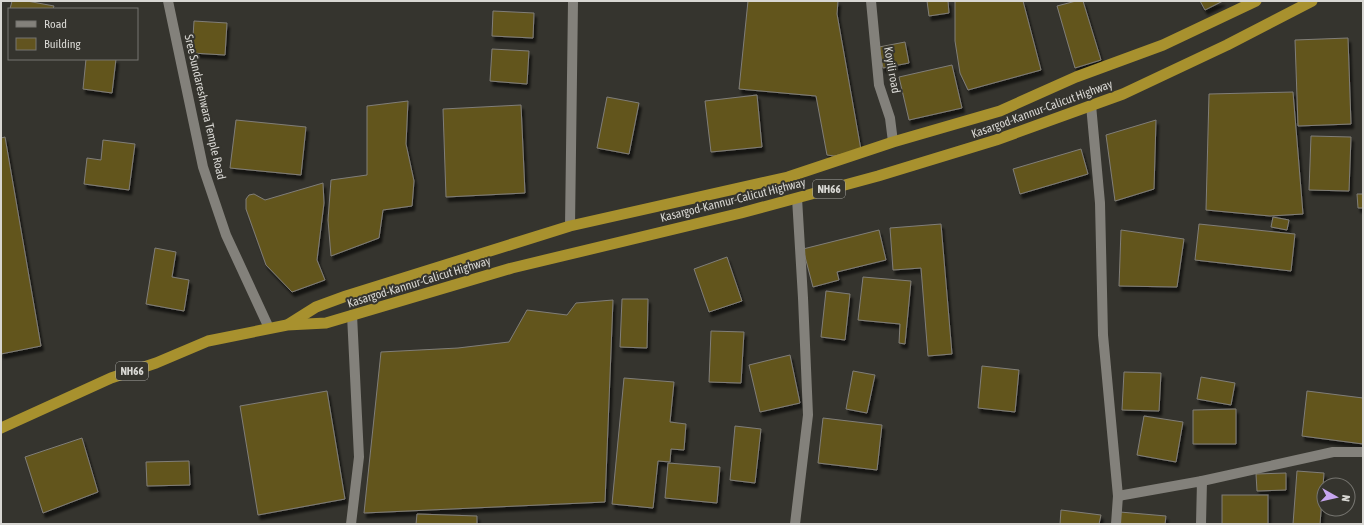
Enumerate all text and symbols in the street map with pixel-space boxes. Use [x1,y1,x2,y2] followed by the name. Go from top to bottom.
[8,8,138,60] legend
[44,17,67,31] text: Road
[181,33,229,181] street label: Sree Sundareshwara Temple Road
[44,37,82,51] text: Building
[881,46,903,94] street label: Koyili road
[970,77,1115,141] street label: Kasargod-Kannur-Calicut Highway
[659,175,807,225] street label: Kasargod-Kannur-Calicut Highway
[813,180,845,198] road number: NH66
[346,253,492,311] street label: Kasargod-Kannur-Calicut Highway
[116,362,148,380] road number: NH66
[1316,477,1356,517] north arrow
[1340,494,1352,502] text: N

